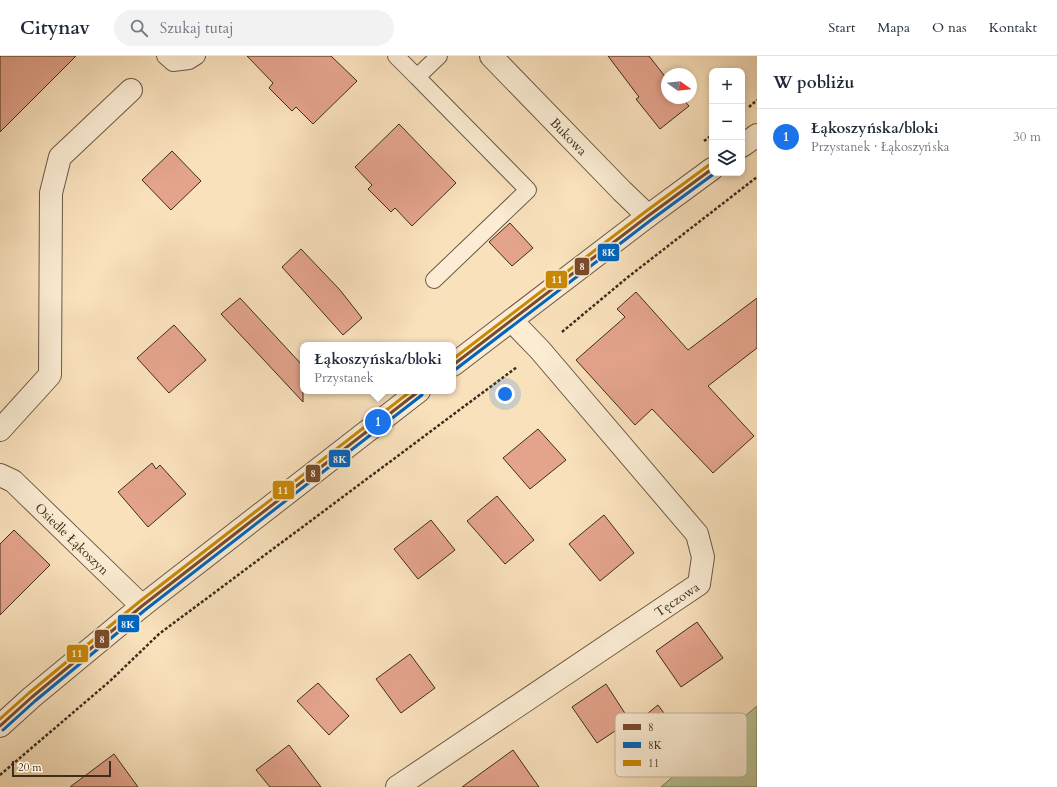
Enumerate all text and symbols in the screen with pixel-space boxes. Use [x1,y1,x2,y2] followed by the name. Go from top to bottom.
[114,10,394,46] search box
[20,15,90,41] text: Citynav
[128,17,150,39] icon: search
[160,18,233,38] text: Szukaj tutaj
[828,18,855,37] text: Start
[877,18,910,37] text: Mapa
[932,18,967,37] text: O nas
[989,18,1037,37] text: Kontakt
[661,68,697,104] north arrow
[709,68,745,176] map controls
[709,68,745,104] button: +
[773,71,854,94] text: W pobliżu
[709,104,745,140] button: −
[546,114,591,160] street label: Bukowa
[811,118,939,138] text: Łąkoszyńska/bloki
[783,128,789,146] text: 1
[1013,128,1041,146] text: 30 m
[811,138,949,156] text: Przystanek · Łąkoszyńska
[709,140,745,176] button: layers
[597,243,620,262] line badge: 8K
[602,245,616,260] text: 8K
[574,257,590,276] line badge: 8
[579,259,585,274] text: 8
[545,270,568,289] line badge: 11
[551,272,563,287] text: 11
[300,342,456,394] popup
[314,349,442,369] text: Łąkoszyńska/bloki
[314,369,374,387] text: Przystanek
[495,384,515,404] your location
[365,407,391,437] pin: 1
[328,449,351,468] line badge: 8K
[333,452,347,467] text: 8K
[305,464,321,483] line badge: 8
[310,466,316,481] text: 8
[272,480,295,500] line badge: 11
[277,483,289,498] text: 11
[31,499,113,580] street label: Osiedle Łąkoszyn
[651,578,703,621] street label: Tęczowa
[117,614,140,633] line badge: 8K
[121,617,135,632] text: 8K
[94,629,110,649] line badge: 8
[99,632,105,647] text: 8
[66,644,89,663] line badge: 11
[71,646,83,661] text: 11
[615,713,747,777] legend
[648,720,654,735] text: 8
[648,738,663,753] text: 8K
[648,756,659,771] text: 11
[12,759,111,778] scale bar
[18,760,42,775] text: 20 m

